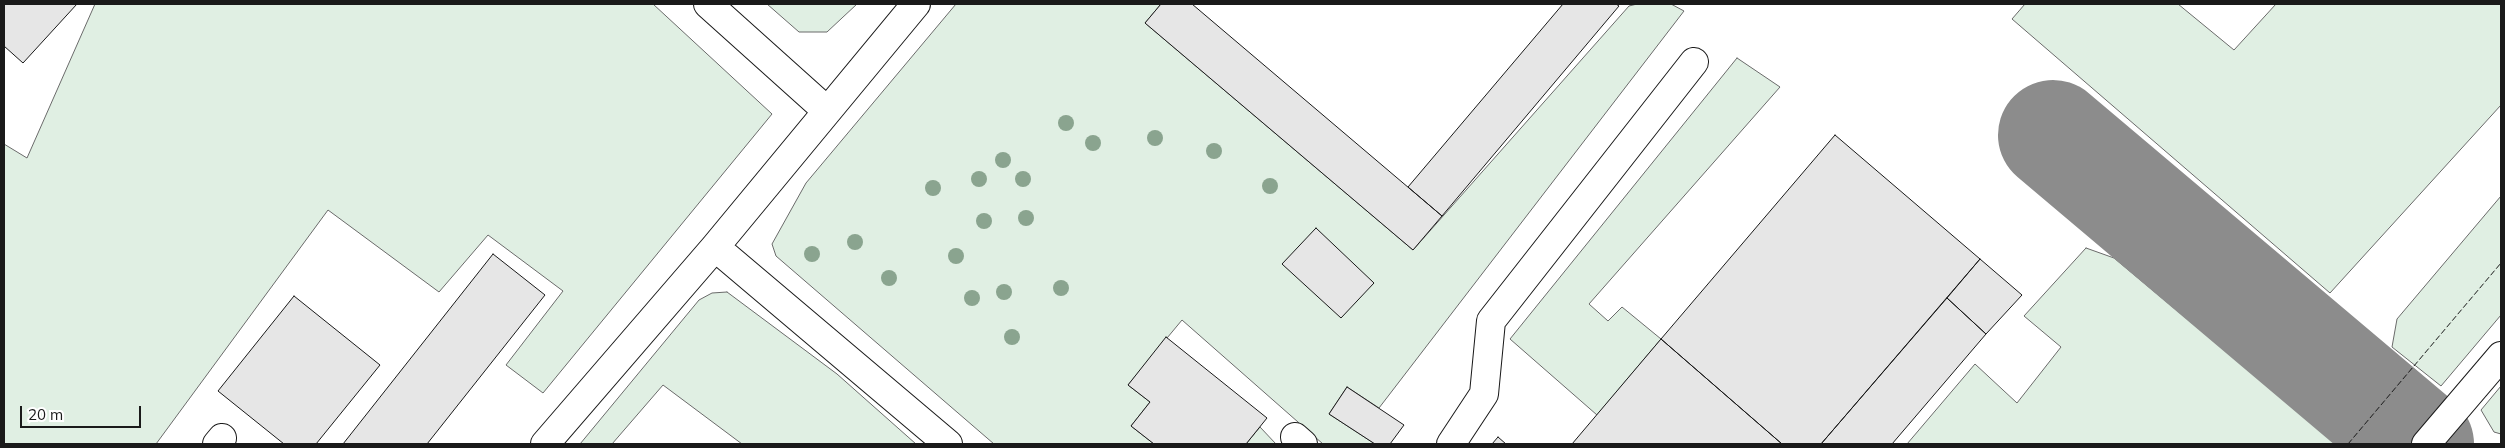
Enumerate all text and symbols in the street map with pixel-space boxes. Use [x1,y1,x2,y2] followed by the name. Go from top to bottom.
[22,396,144,428] scale bar
[28,405,63,424] text: 20 m

